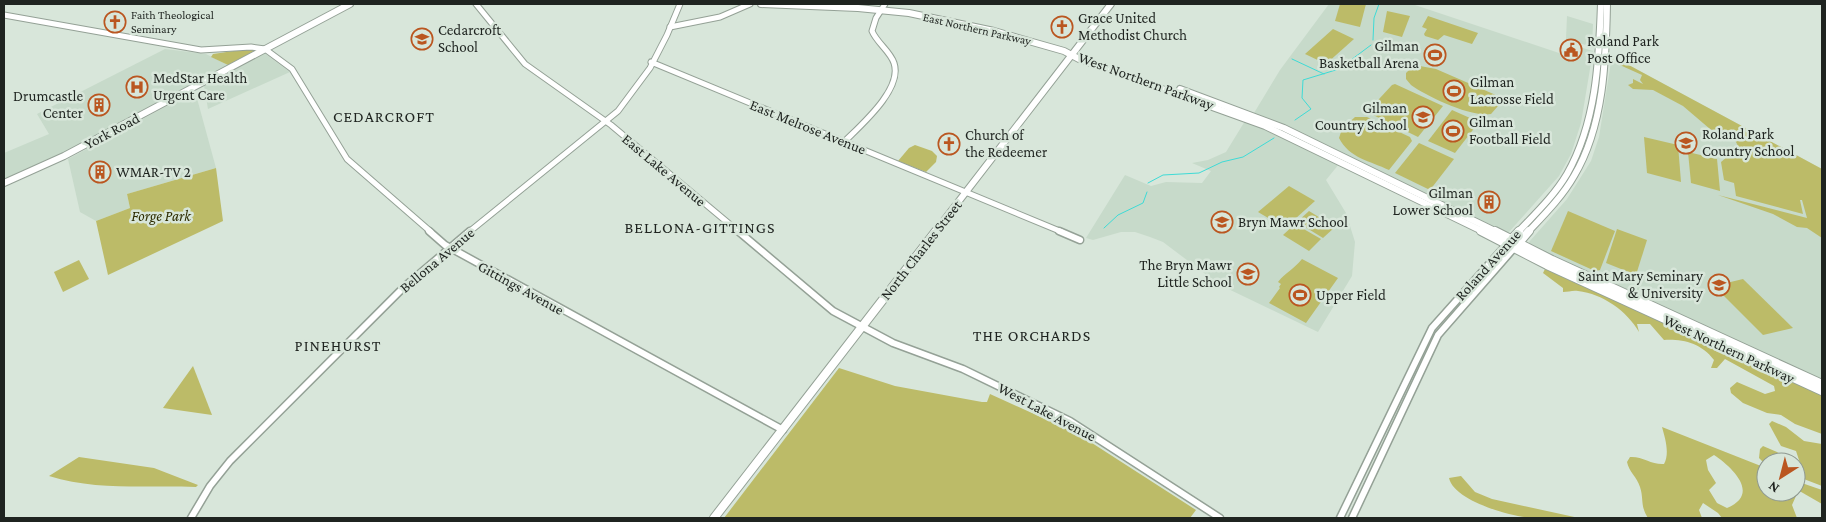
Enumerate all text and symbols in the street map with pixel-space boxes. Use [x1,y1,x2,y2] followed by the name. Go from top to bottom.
[131,8,214,36] place label: Faith Theological Seminary
[103,10,127,34] church icon: Faith Theological Seminary
[922,10,1033,48] street label: East Northern Parkway
[1078,10,1187,43] place label: Grace United Methodist Church
[1050,15,1074,39] church icon: Grace United Methodist Church
[438,22,502,55] place label: Cedarcroft School
[410,27,434,51] school or university icon: Cedarcroft School
[1587,33,1660,66] place label: Roland Park Post Office
[1319,38,1419,71] place label: Gilman Basketball Arena
[1559,38,1583,62] public building icon: Roland Park Post Office
[1423,43,1447,67] sports icon: Gilman Basketball Arena
[1076,49,1216,114] street label: West Northern Parkway
[153,70,247,104] place label: MedStar Health Urgent Care
[1470,74,1554,107] place label: Gilman Lacrosse Field
[125,75,149,99] hospital icon: MedStar Health Urgent Care
[1442,79,1466,103] sports icon: Gilman Lacrosse Field
[13,88,84,121] place label: Drumcastle Center
[87,93,111,117] building icon: Drumcastle Center
[748,96,869,158] street label: East Melrose Avenue
[1315,100,1407,134] place label: Gilman Country School
[1411,105,1435,129] school or university icon: Gilman Country School
[333,108,435,125] district label: CEDARCROFT
[82,110,142,152] street label: York Road
[1469,114,1551,147] place label: Gilman Football Field
[1441,119,1465,143] sports icon: Gilman Football Field
[1702,126,1794,160] place label: Roland Park Country School
[965,127,1048,160] place label: Church of the Redeemer
[619,131,709,210] street label: East Lake Avenue
[1674,131,1698,155] school or university icon: Roland Park Country School
[937,132,961,156] church icon: Church of the Redeemer
[88,160,112,184] building icon: WMAR-TV 2
[116,164,191,180] place label: WMAR-TV 2
[1392,185,1473,218] place label: Gilman Lower School
[1477,190,1501,214] building icon: Gilman Lower School
[877,196,965,303] street label: North Charles Street
[131,208,192,225] park label: Forge Park
[1210,210,1234,234] school or university icon: Bryn Mawr School
[1238,214,1348,231] place label: Bryn Mawr School
[625,219,775,236] district label: BELLONA-GITTINGS
[397,224,478,296] street label: Bellona Avenue
[1452,226,1524,304] street label: Roland Avenue
[1139,257,1233,290] place label: The Bryn Mawr Little School
[475,258,567,319] street label: Gittings Avenue
[1236,262,1260,286] school or university icon: The Bryn Mawr Little School
[1578,268,1703,302] place label: Saint Mary Seminary & University
[1707,273,1731,297] school or university icon: Saint Mary Seminary & University
[1288,283,1312,307] sports icon: Upper Field
[1316,287,1386,304] place label: Upper Field
[1660,312,1797,387] street label: West Northern Parkway
[973,327,1091,344] district label: THE ORCHARDS
[295,337,381,354] district label: PINEHURST
[995,379,1099,445] street label: West Lake Avenue
[1756,452,1806,502] north arrow
[1764,478,1782,497] text: N

